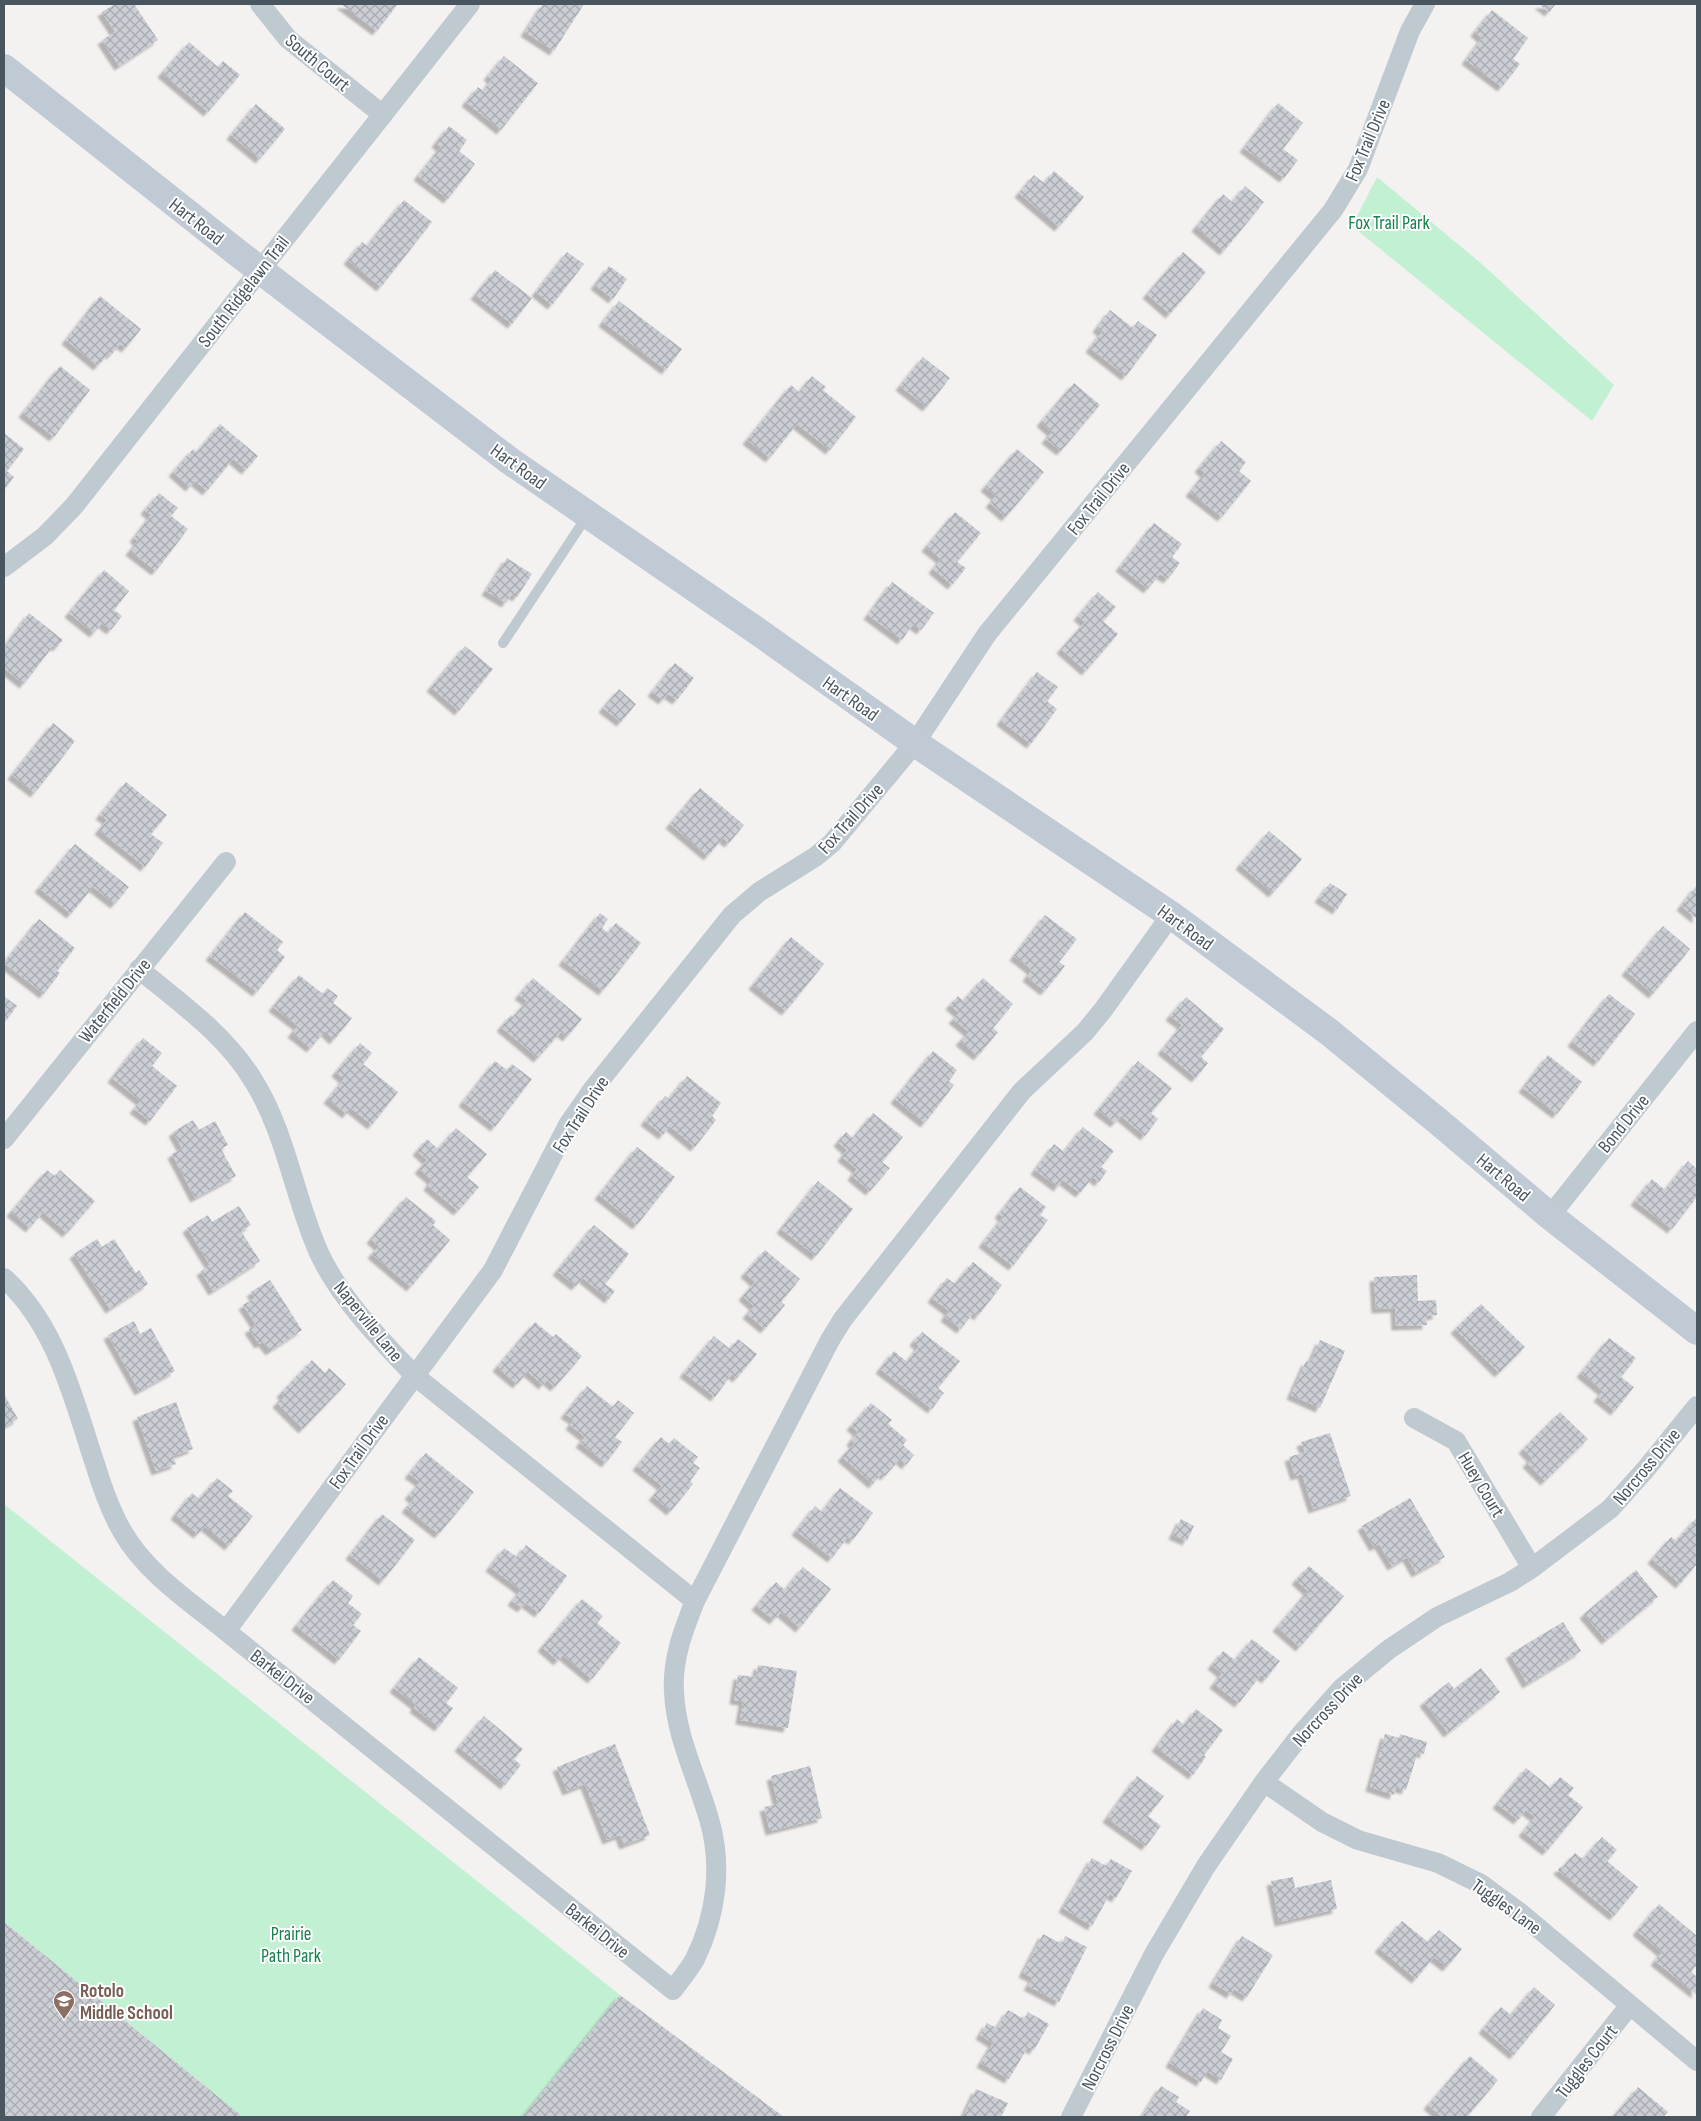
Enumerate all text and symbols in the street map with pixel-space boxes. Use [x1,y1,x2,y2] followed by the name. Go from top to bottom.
[280,30,354,97] street label: South Court
[1341,96,1396,185] street label: Fox Trail Drive
[164,194,228,251] street label: Hart Road
[1348,212,1430,235] park label: Fox Trail Park
[194,232,295,352] street label: South Ridgelawn Trail
[486,439,550,495] street label: Hart Road
[1063,458,1135,540] street label: Fox Trail Drive
[818,672,883,727] street label: Hart Road
[814,779,889,859] street label: Fox Trail Drive
[1153,900,1217,956] street label: Hart Road
[74,954,156,1048] street label: Waterfield Drive
[548,1072,615,1158] street label: Fox Trail Drive
[1594,1090,1655,1158] street label: Bond Drive
[1471,1149,1535,1207] street label: Hart Road
[328,1277,407,1367] street label: Naperville Lane
[324,1410,394,1494] street label: Fox Trail Drive
[1608,1424,1686,1510] street label: Norcross Drive
[1452,1448,1509,1522] street label: Huey Court
[245,1645,319,1710] street label: Barkei Drive
[1288,1668,1368,1752] street label: Norcross Drive
[1467,1874,1545,1940] street label: Tuggles Lane
[560,1898,634,1964] street label: Barkei Drive
[261,1923,322,1968] park label: Prairie Path Park
[80,1980,173,2025] place label: Rotolo Middle School
[52,1989,76,2020] school or university icon: Rotolo Middle School
[1077,2001,1140,2094] street label: Norcross Drive
[1551,2020,1623,2103] street label: Tuggles Court

